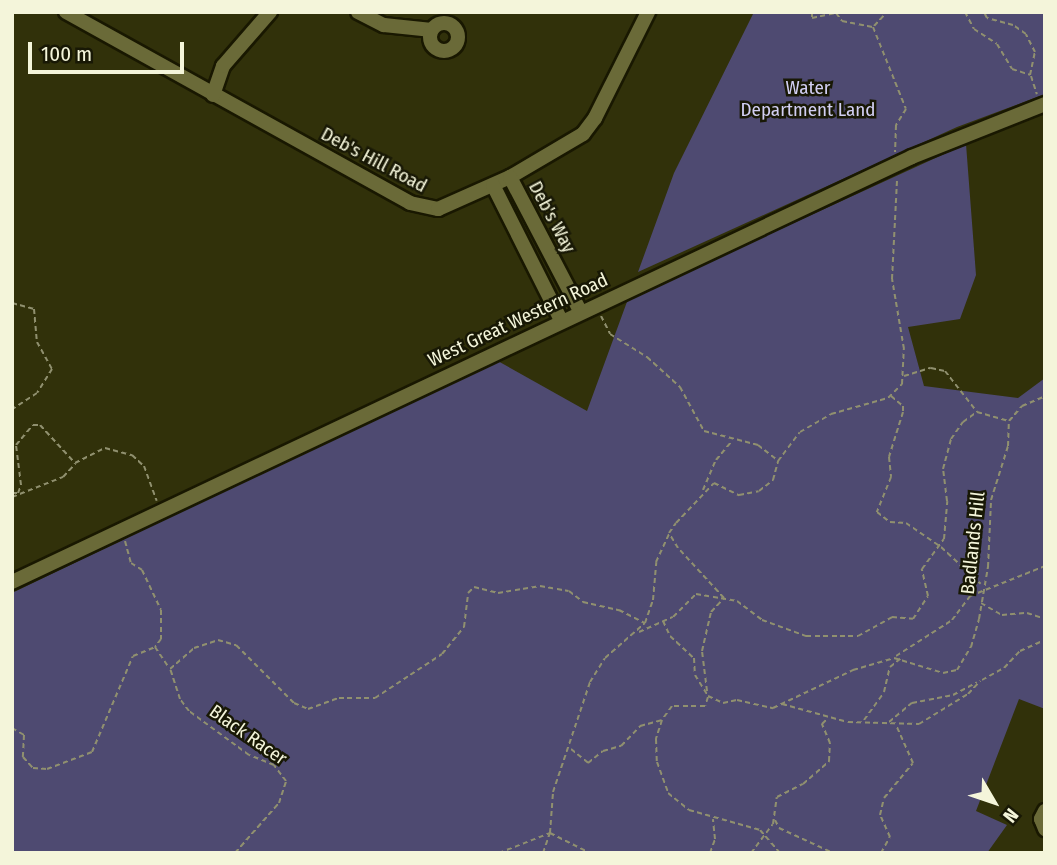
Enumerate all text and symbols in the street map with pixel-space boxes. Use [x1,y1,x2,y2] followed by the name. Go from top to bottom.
[32,28,187,72] scale bar
[41,41,92,67] text: 100 m
[741,77,875,121] park label: Water Department Land
[317,123,431,197] street label: Deb's Hill Road
[524,177,580,257] street label: Deb's Way
[424,268,612,372] street label: West Great Western Road
[956,490,990,596] street label: Badlands Hill
[205,700,291,770] street label: Black Racer
[959,767,1029,837] north arrow
[998,804,1023,827] text: N

